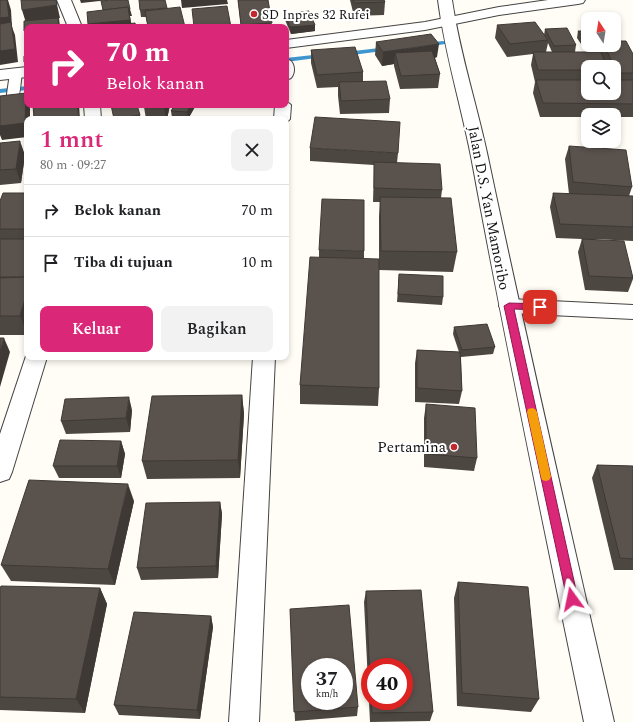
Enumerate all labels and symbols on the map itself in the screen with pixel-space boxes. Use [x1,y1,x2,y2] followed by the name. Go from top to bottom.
[262,5,370,25] place label: SD Inpres 32 Rufei
[249,9,259,19] marker: SD Inpres 32 Rufei
[581,12,621,52] north arrow
[461,124,516,292] street label: Jalan D.S. Yan Mamoribo
[523,290,557,324] pin
[377,436,447,459] place label: Pertamina
[449,442,459,452] marker: Pertamina
[551,578,593,620] position arrow
[361,658,413,710] speed limit sign: 40

